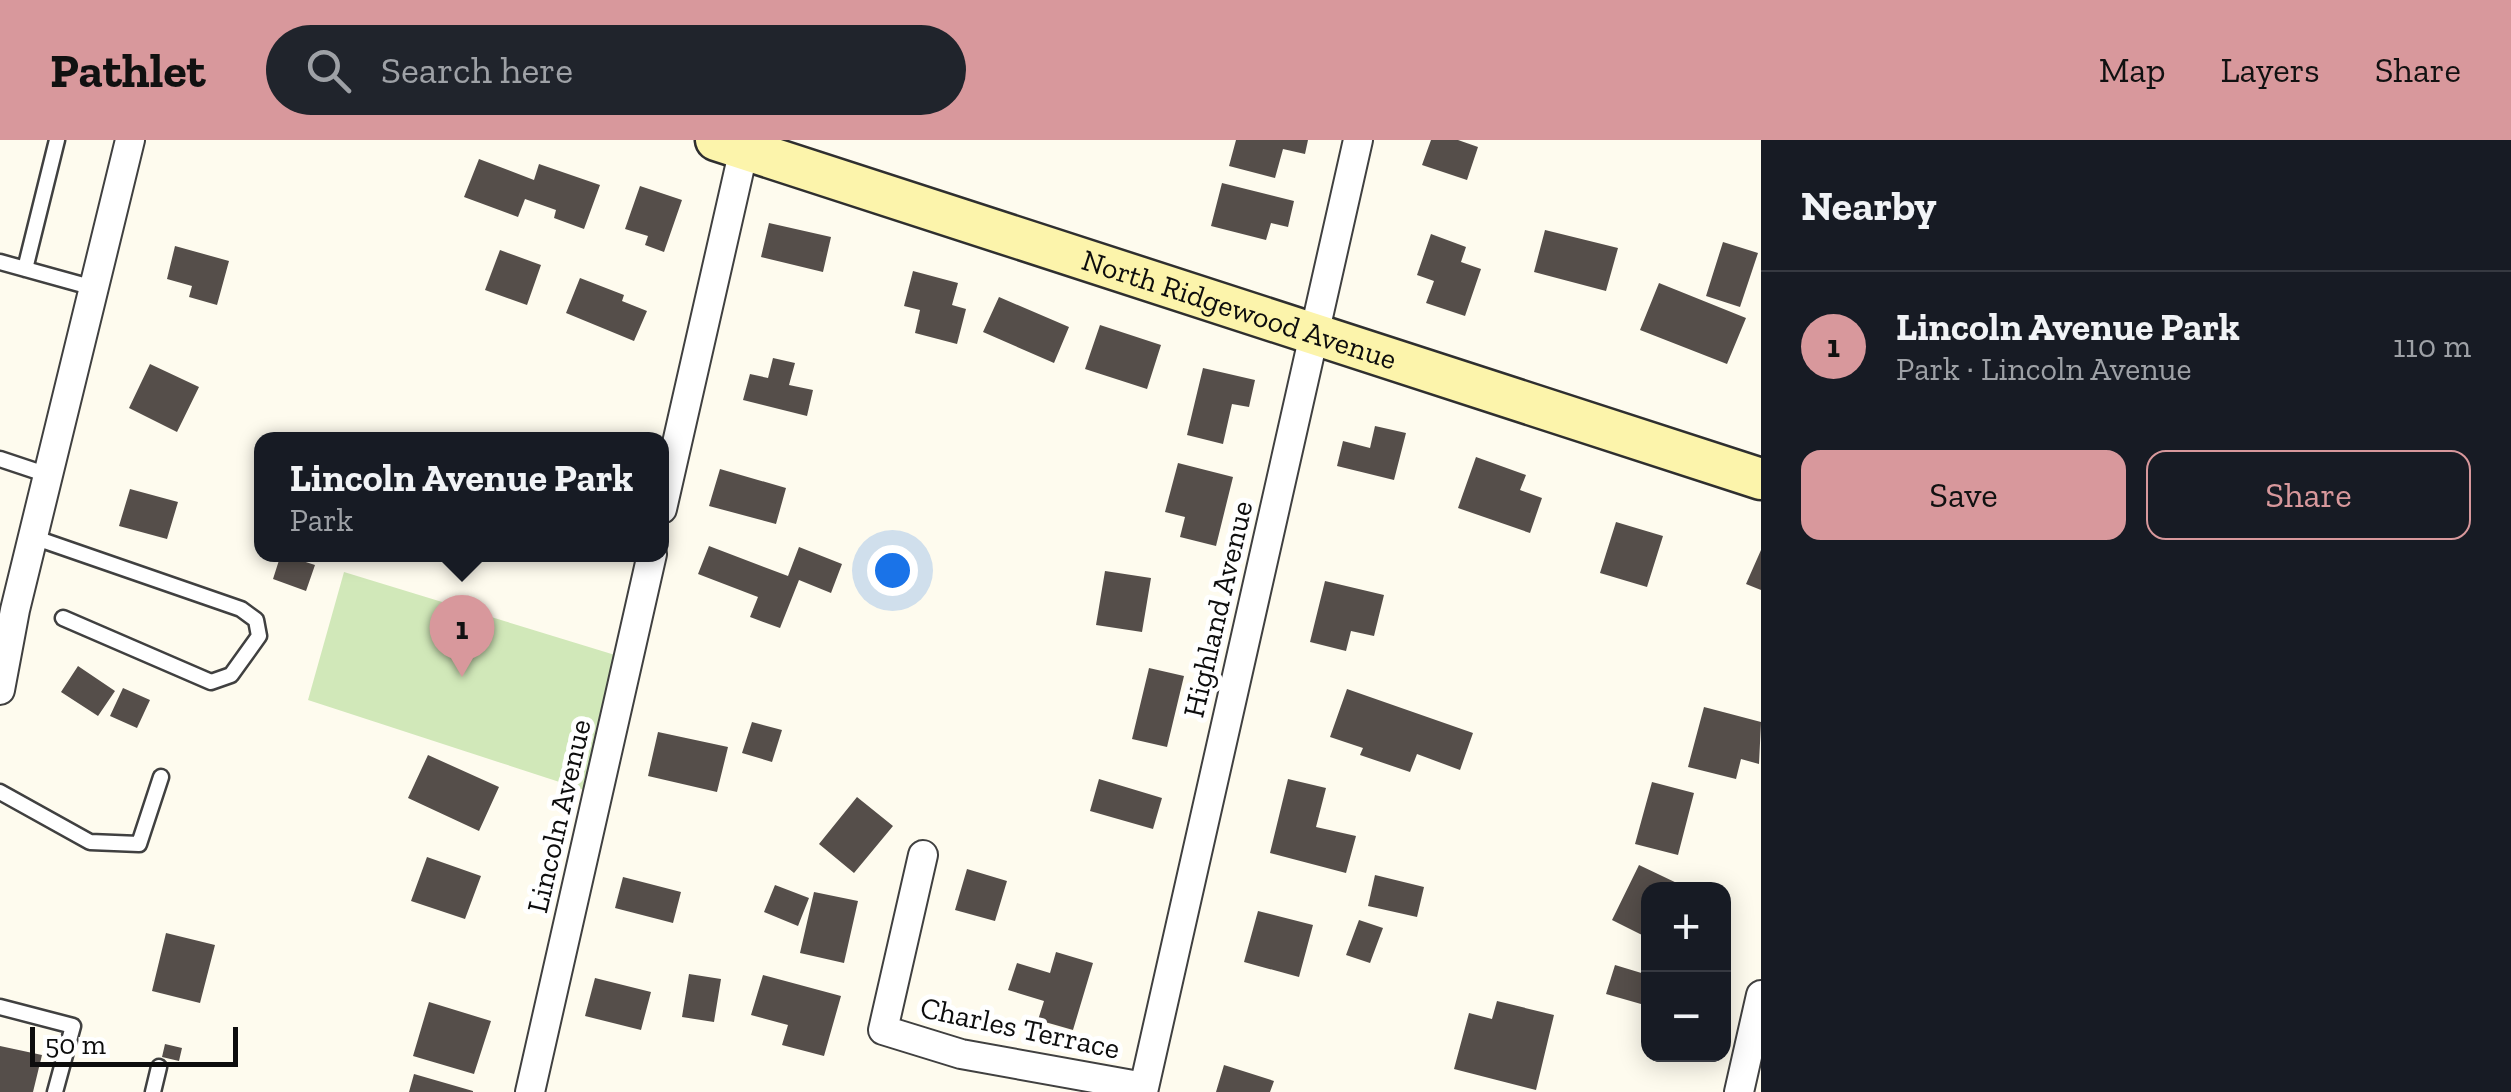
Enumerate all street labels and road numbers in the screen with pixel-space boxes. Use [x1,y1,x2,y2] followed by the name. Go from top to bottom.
[1077,242,1401,378] street label: North Ridgewood Avenue
[1176,497,1260,721] street label: Highland Avenue
[519,716,599,916] street label: Lincoln Avenue
[917,989,1123,1067] street label: Charles Terrace

